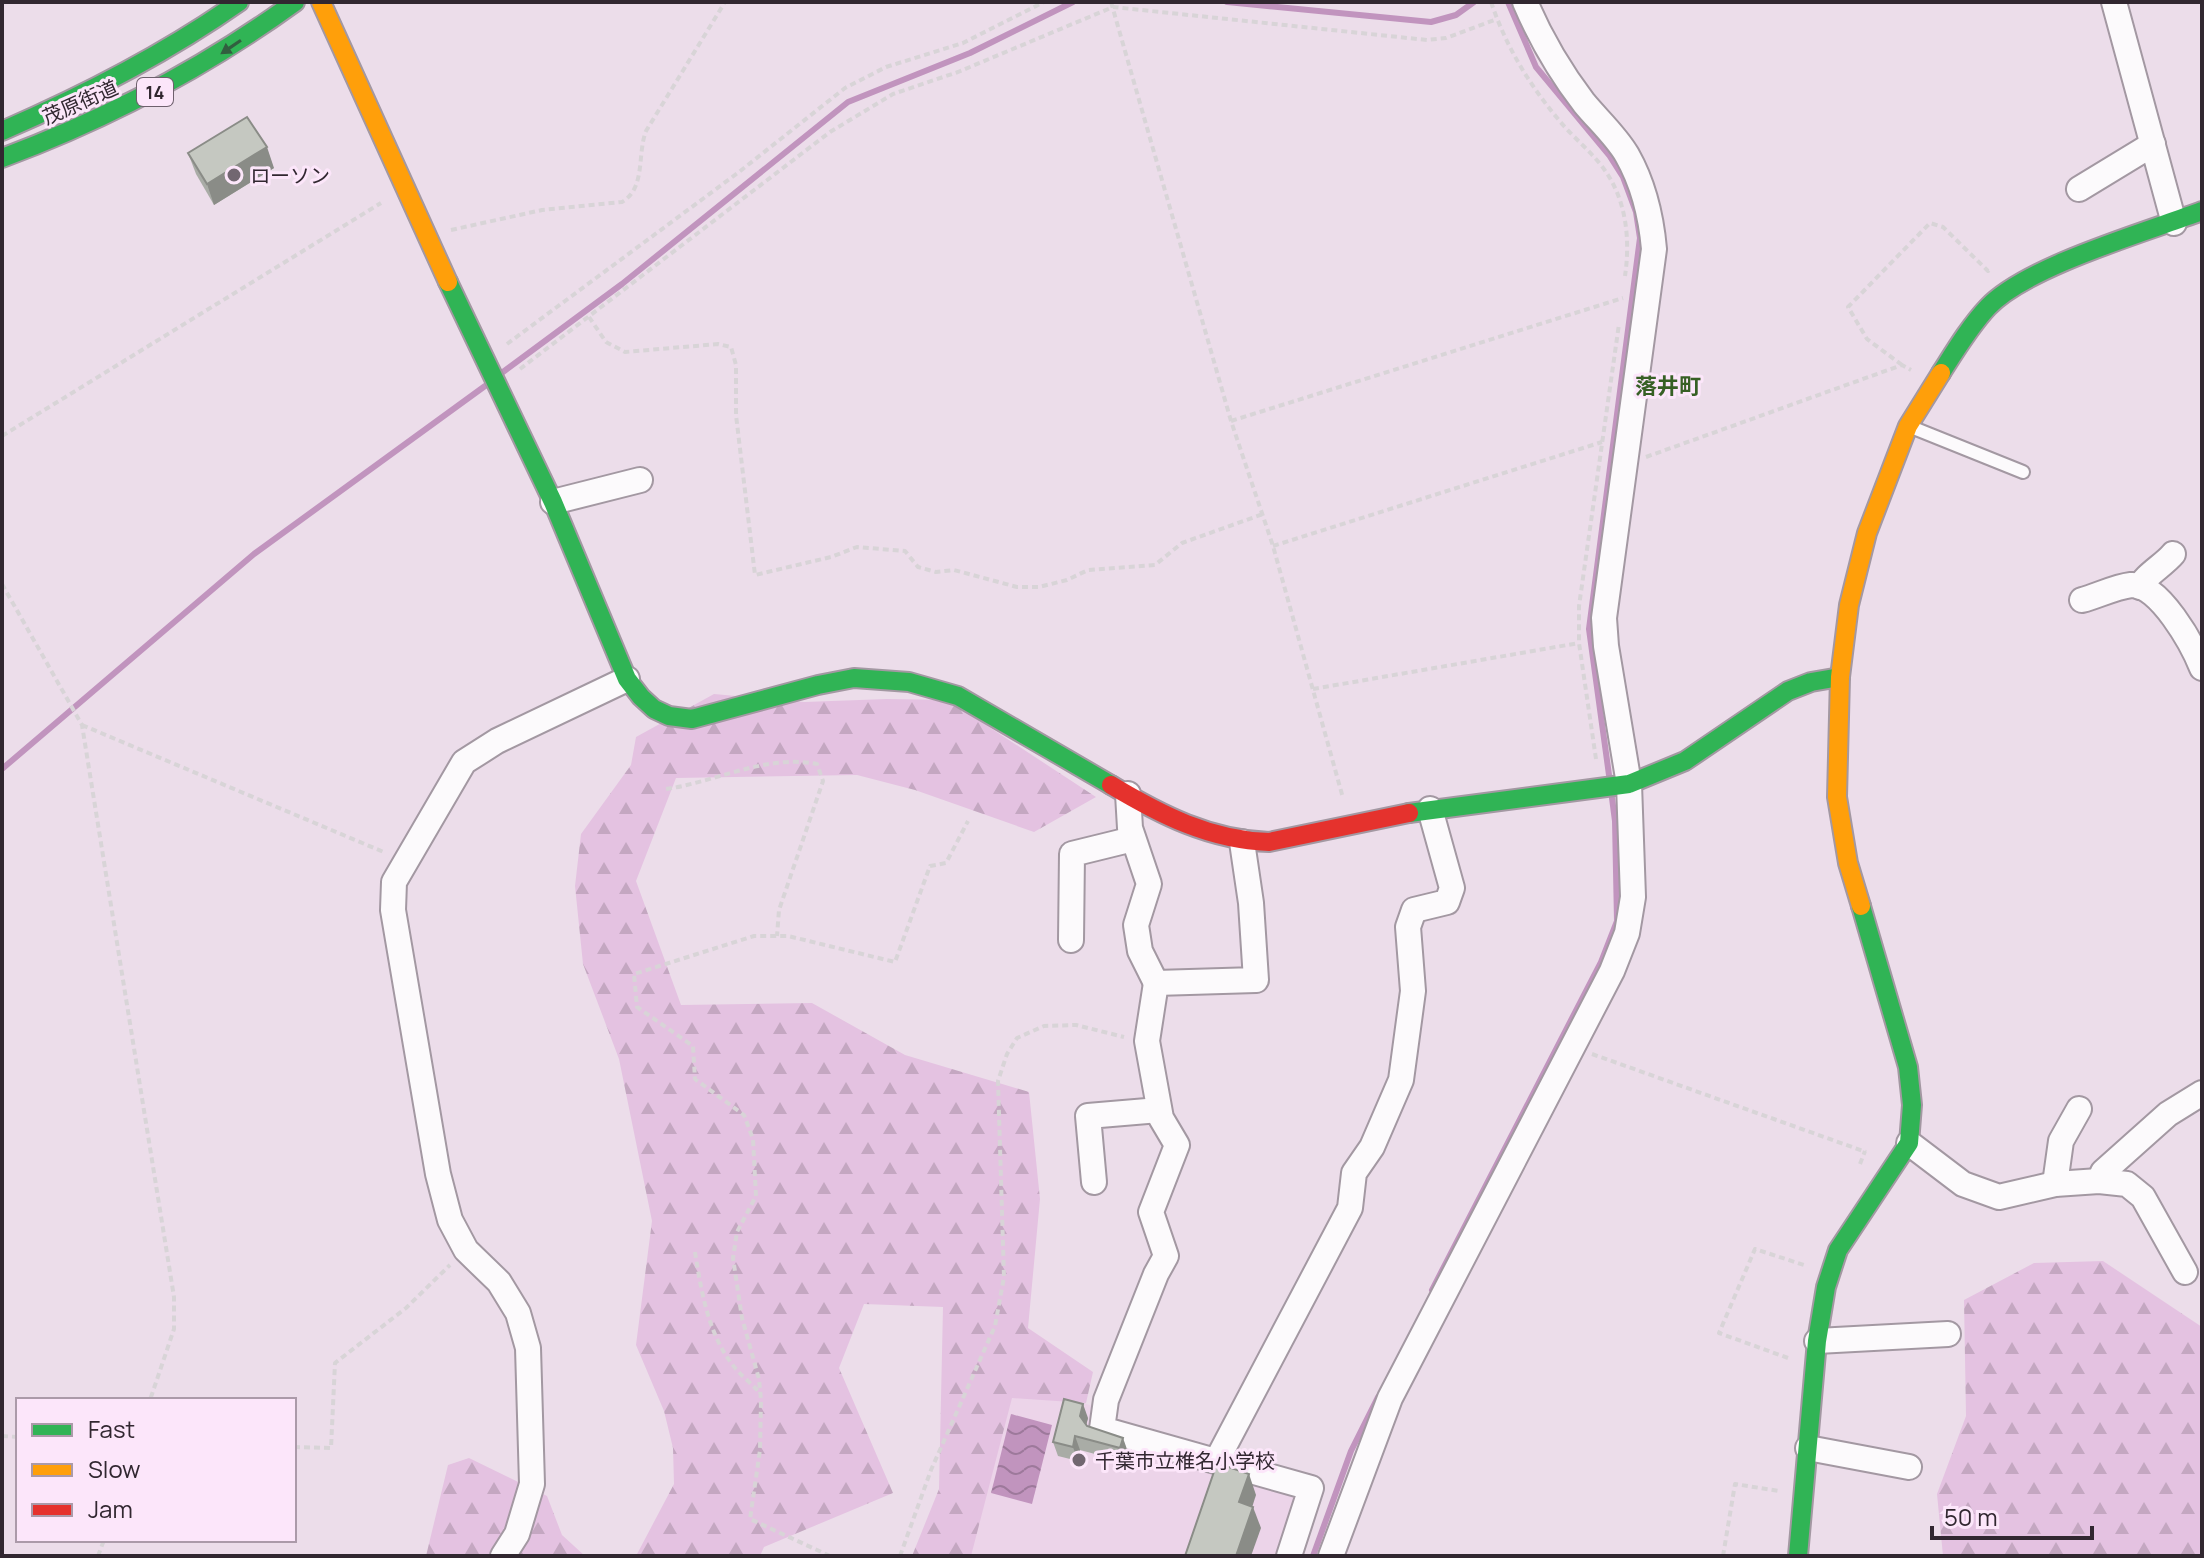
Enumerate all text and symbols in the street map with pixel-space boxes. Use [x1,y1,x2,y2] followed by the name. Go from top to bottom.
[221,39,242,54] one-way arrow
[38,73,122,131] street label: 茂原街道
[137,78,173,106] road number: 14
[250,162,330,189] place label: ローソン
[225,166,243,184] marker: ローソン
[1635,371,1701,401] district label: 落井町
[16,1398,296,1542] legend
[88,1412,135,1445] text: Fast
[1095,1447,1275,1474] place label: 千葉市立椎名小学校
[1070,1451,1088,1469] marker: 千葉市立椎名小学校
[88,1452,141,1485] text: Slow
[1932,1490,2092,1540] scale bar
[88,1492,133,1525] text: Jam
[1944,1500,1998,1533] text: 50 m

